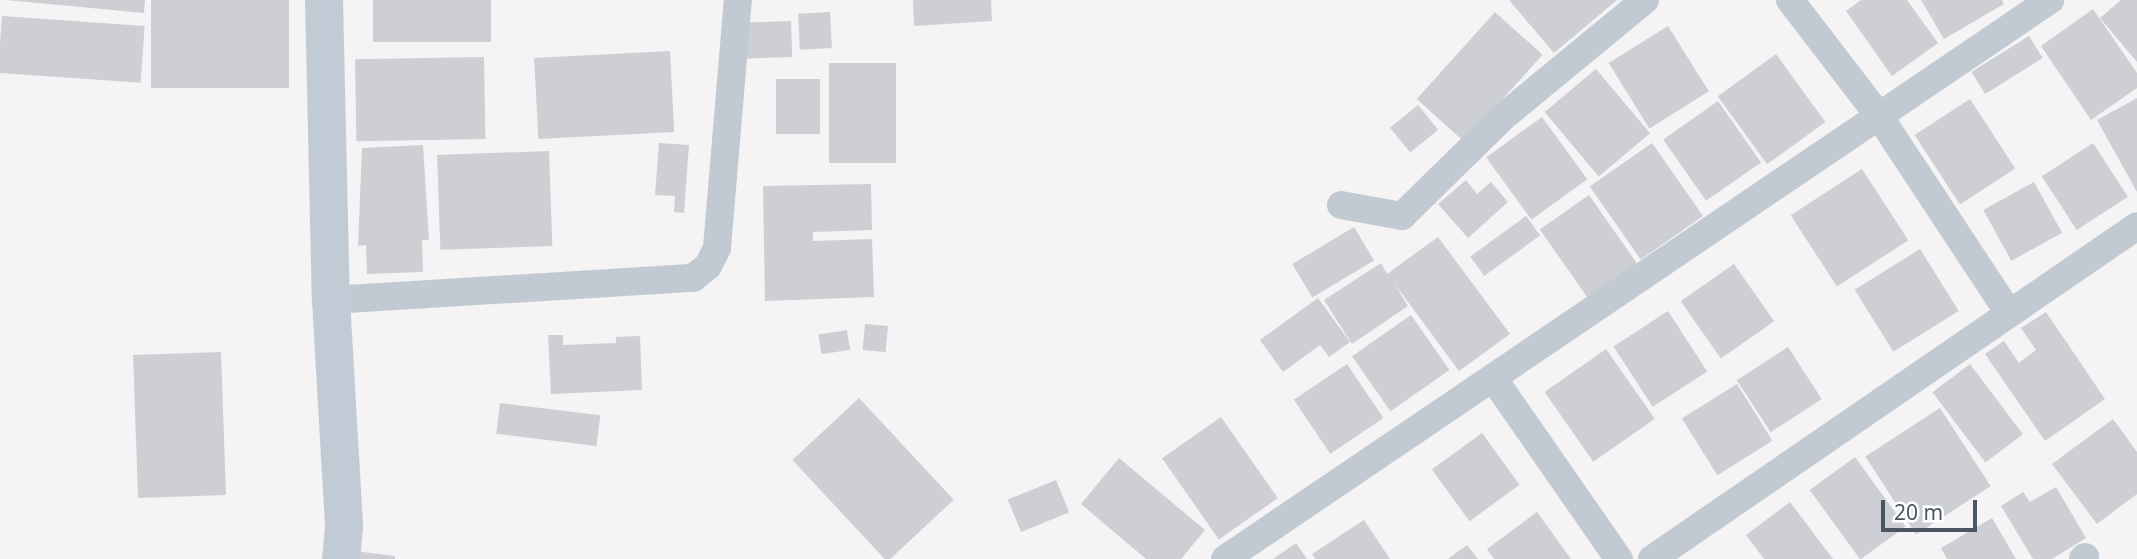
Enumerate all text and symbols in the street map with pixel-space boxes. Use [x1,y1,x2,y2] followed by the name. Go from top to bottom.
[1885,486,1981,530] scale bar
[1894,498,1943,526] text: 20 m

